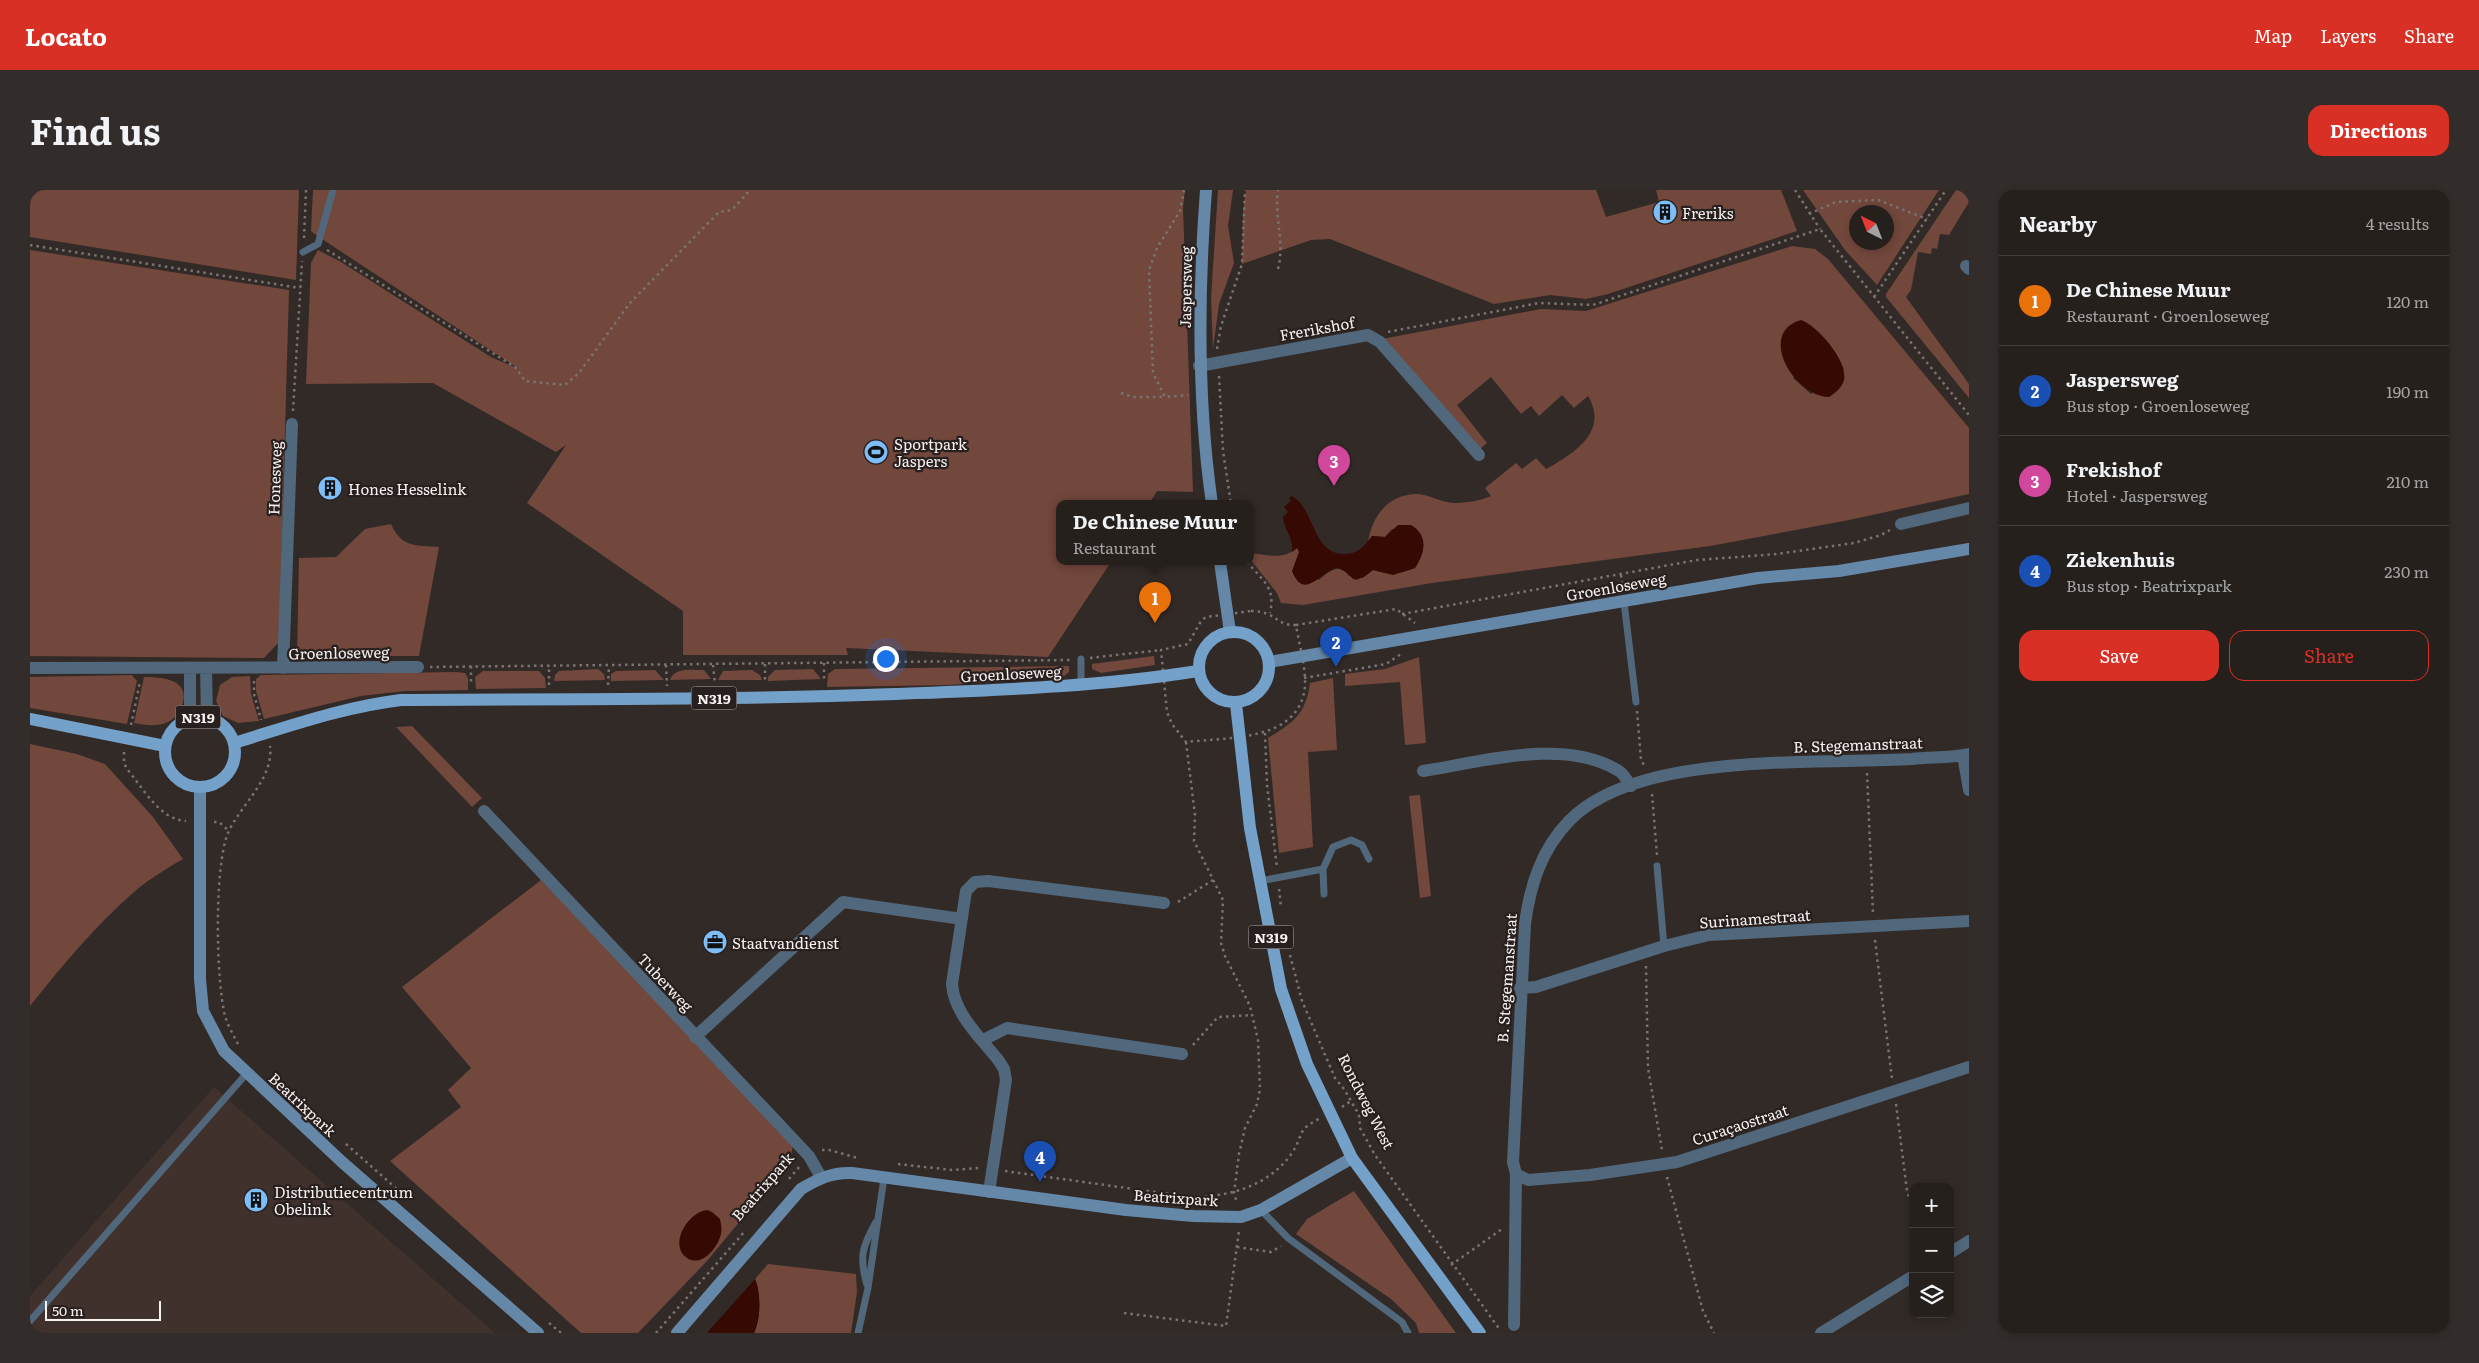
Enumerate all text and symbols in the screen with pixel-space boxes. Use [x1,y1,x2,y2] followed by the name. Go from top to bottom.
[25,18,107,53] text: Locato
[2254,22,2292,49] text: Map
[2320,22,2376,49] text: Layers
[2404,22,2454,49] text: Share
[30,104,160,156] text: Find us
[2308,105,2449,156] button: Directions
[1652,199,1678,225] building icon: Freriks
[1682,201,1734,224] place label: Freriks
[1849,205,1894,250] north arrow
[2019,207,2097,238] text: Nearby
[2366,211,2429,235] text: 4 results
[1173,245,1197,328] street label: Jaspersweg
[2066,275,2230,303] text: De Chinese Muur
[2032,289,2038,313] text: 1
[2386,289,2429,313] text: 120 m
[2066,303,2269,327] text: Restaurant · Groenloseweg
[1278,310,1358,346] street label: Frerikshof
[2066,365,2179,393] text: Jaspersweg
[2031,379,2039,403] text: 2
[2386,379,2429,403] text: 190 m
[2066,393,2249,417] text: Bus stop · Groenloseweg
[894,432,968,472] place label: Sportpark Jaspers
[863,439,889,465] sports icon: Sportpark Jaspers
[261,440,287,515] street label: Honesweg
[1318,445,1350,486] pin: 3
[2066,455,2161,483] text: Frekishof
[2031,469,2039,493] text: 3
[2386,469,2429,493] text: 210 m
[317,475,343,501] building icon: Hones Hesselink
[348,477,467,500] place label: Hones Hesselink
[2066,483,2207,507] text: Hotel · Jaspersweg
[1056,500,1254,565] popup
[1073,507,1237,535] text: De Chinese Muur
[1073,535,1156,559] text: Restaurant
[2066,545,2175,573] text: Ziekenhuis
[2030,559,2040,583] text: 4
[2384,559,2429,583] text: 230 m
[1564,566,1668,606] street label: Groenloseweg
[2066,573,2232,597] text: Bus stop · Beatrixpark
[1139,582,1171,623] pin: 1
[1320,626,1352,667] pin: 2
[2019,630,2219,681] button: Save
[2229,630,2429,681] button: Share
[288,640,390,664] street label: Groenloseweg
[873,646,899,672] your location
[960,659,1063,687] street label: Groenloseweg
[692,686,736,710] road number: N319
[176,706,220,728] road number: N319
[1793,730,1923,758] street label: B. Stegemanstraat
[1699,903,1811,933] street label: Surinamestraat
[1490,912,1522,1044] street label: B. Stegemanstraat
[1248,926,1294,949] road number: N319
[702,929,728,955] office icon: Staatvandienst
[732,931,839,954] place label: Staatvandienst
[633,948,700,1017] street label: Tuberweg
[1333,1049,1401,1153] street label: Rondweg West
[264,1067,342,1142] street label: Beatrixpark
[1689,1098,1791,1150] street label: Curaçaostraat
[1024,1141,1056,1182] pin: 4
[726,1146,799,1226] street label: Beatrixpark
[274,1180,413,1220] place label: Distributiecentrum Obelink
[1133,1183,1220,1211] street label: Beatrixpark
[1909,1183,1954,1318] map controls
[1909,1183,1954,1228] button: +
[243,1187,269,1213] building icon: Distributiecentrum Obelink
[1909,1228,1954,1273] button: −
[1909,1273,1954,1318] button: layers
[45,1298,161,1321] scale bar
[52,1300,84,1320] text: 50 m

